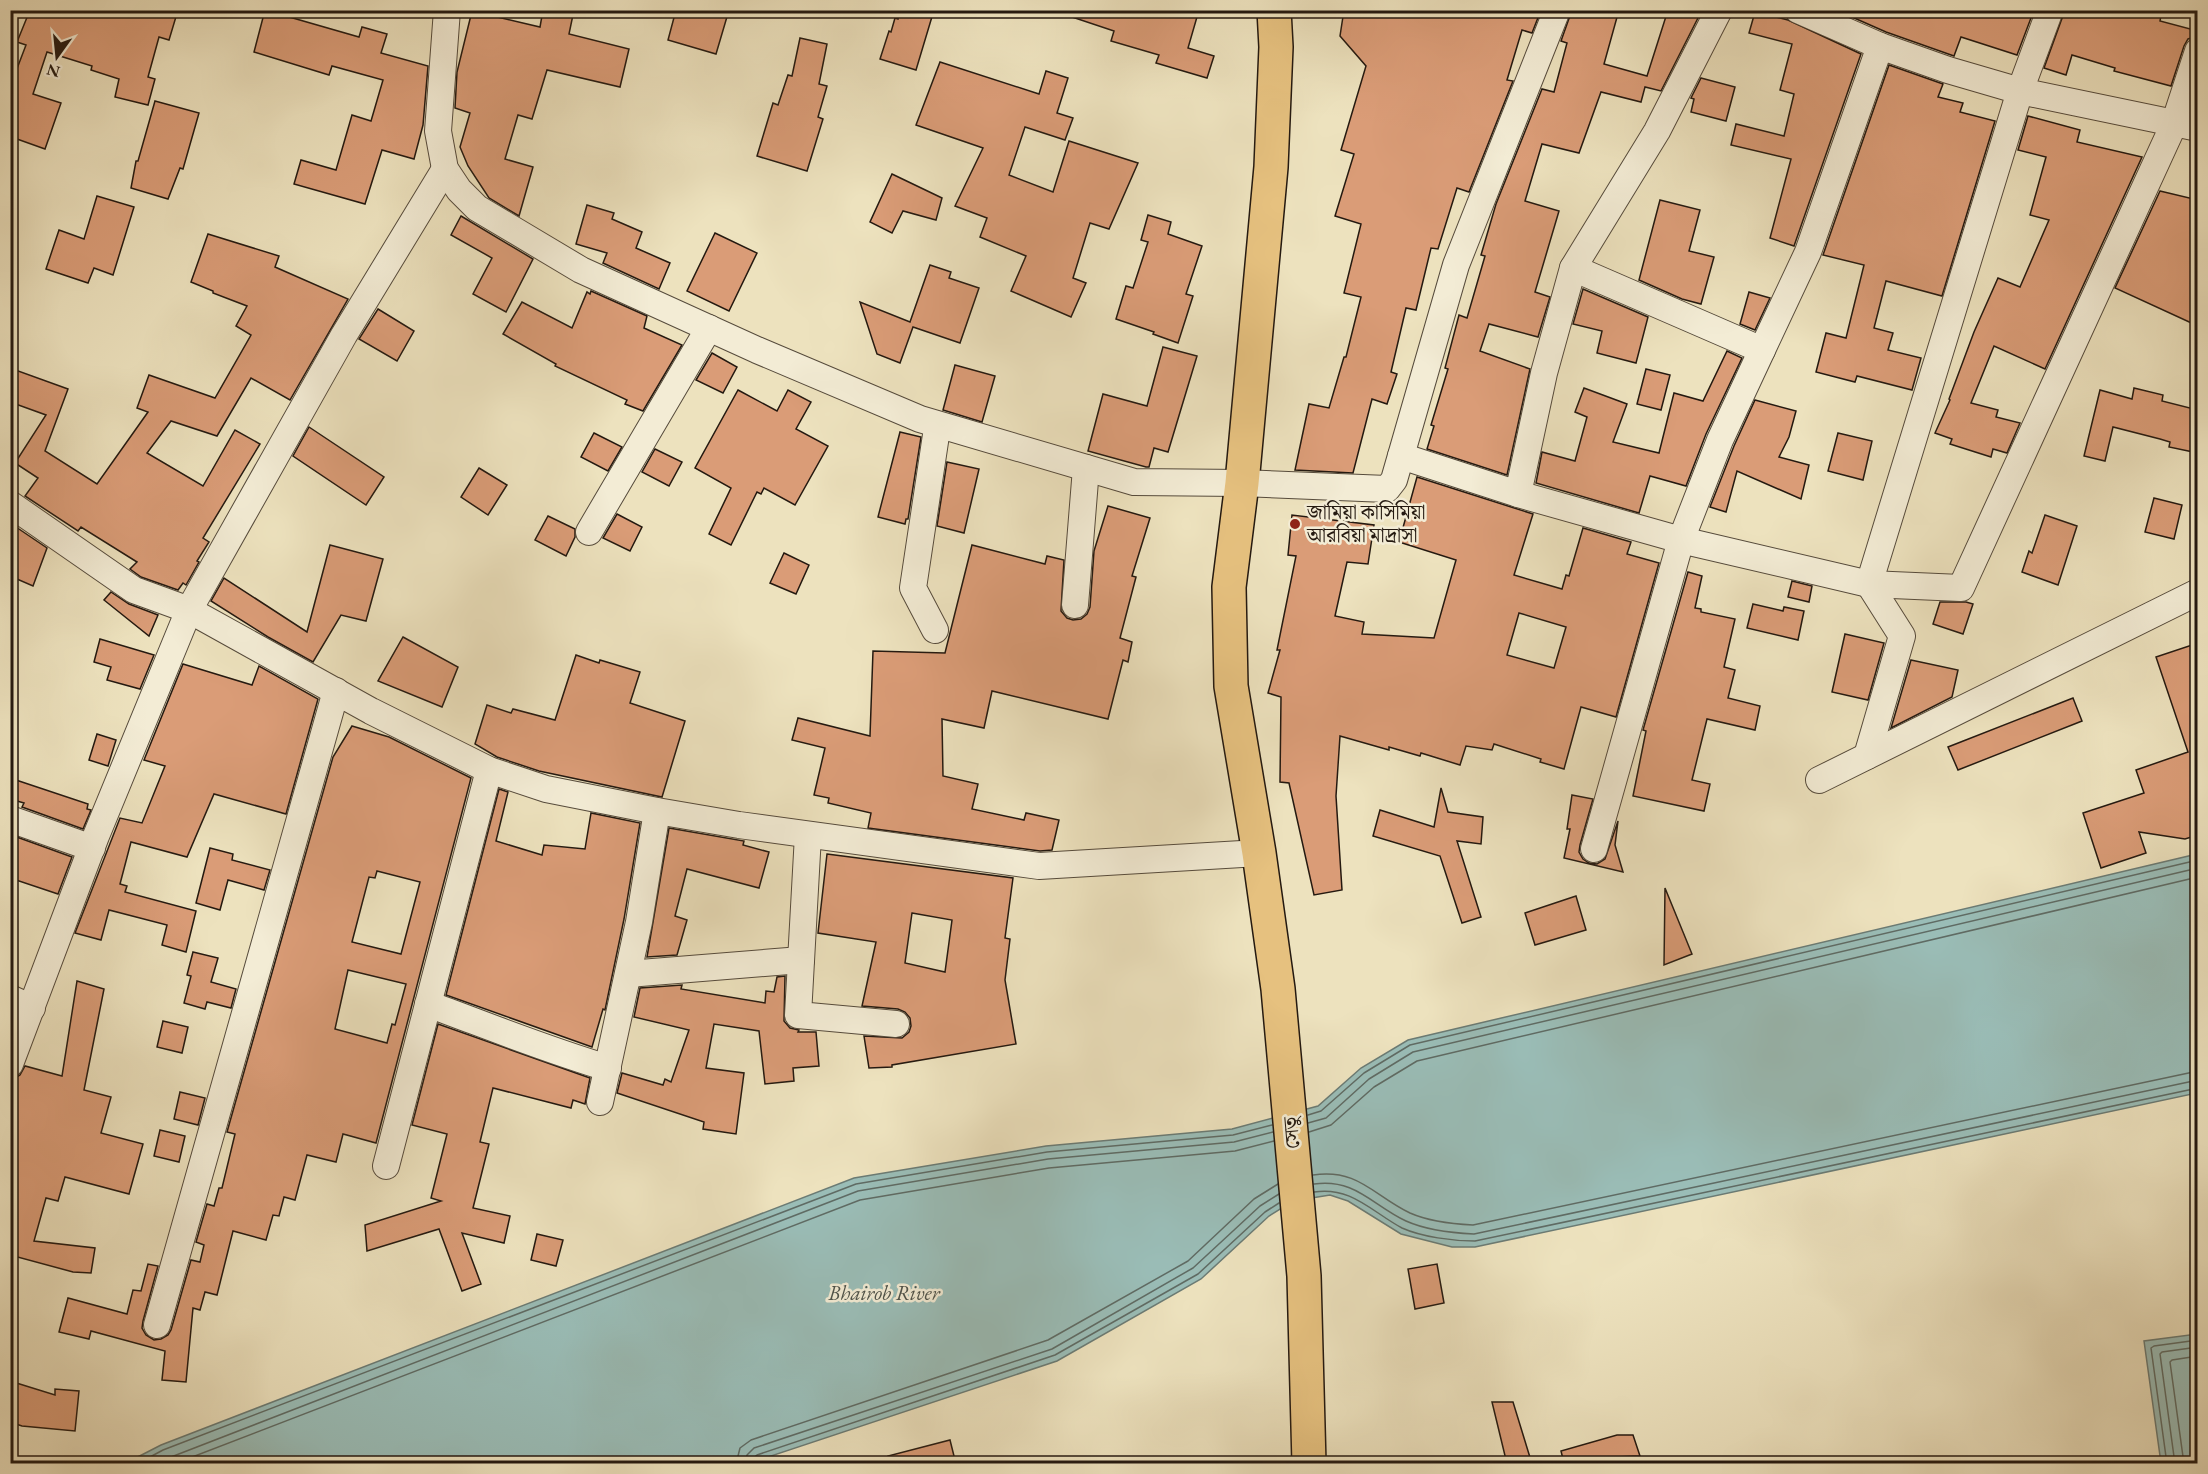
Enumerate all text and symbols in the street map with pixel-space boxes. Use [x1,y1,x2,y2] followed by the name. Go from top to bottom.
[27,27,87,87] north arrow
[44,59,62,83] text: N
[1306,499,1425,548] place label: জামিয়া কাসিমিয়া আরবিয়া মাদ্রাসা
[1288,517,1302,531] marker: জামিয়া কাসিমিয়া আরবিয়া মাদ্রাসা
[1277,1114,1306,1150] street label: সেতু
[827,1279,941,1306] water label: Bhairob River

